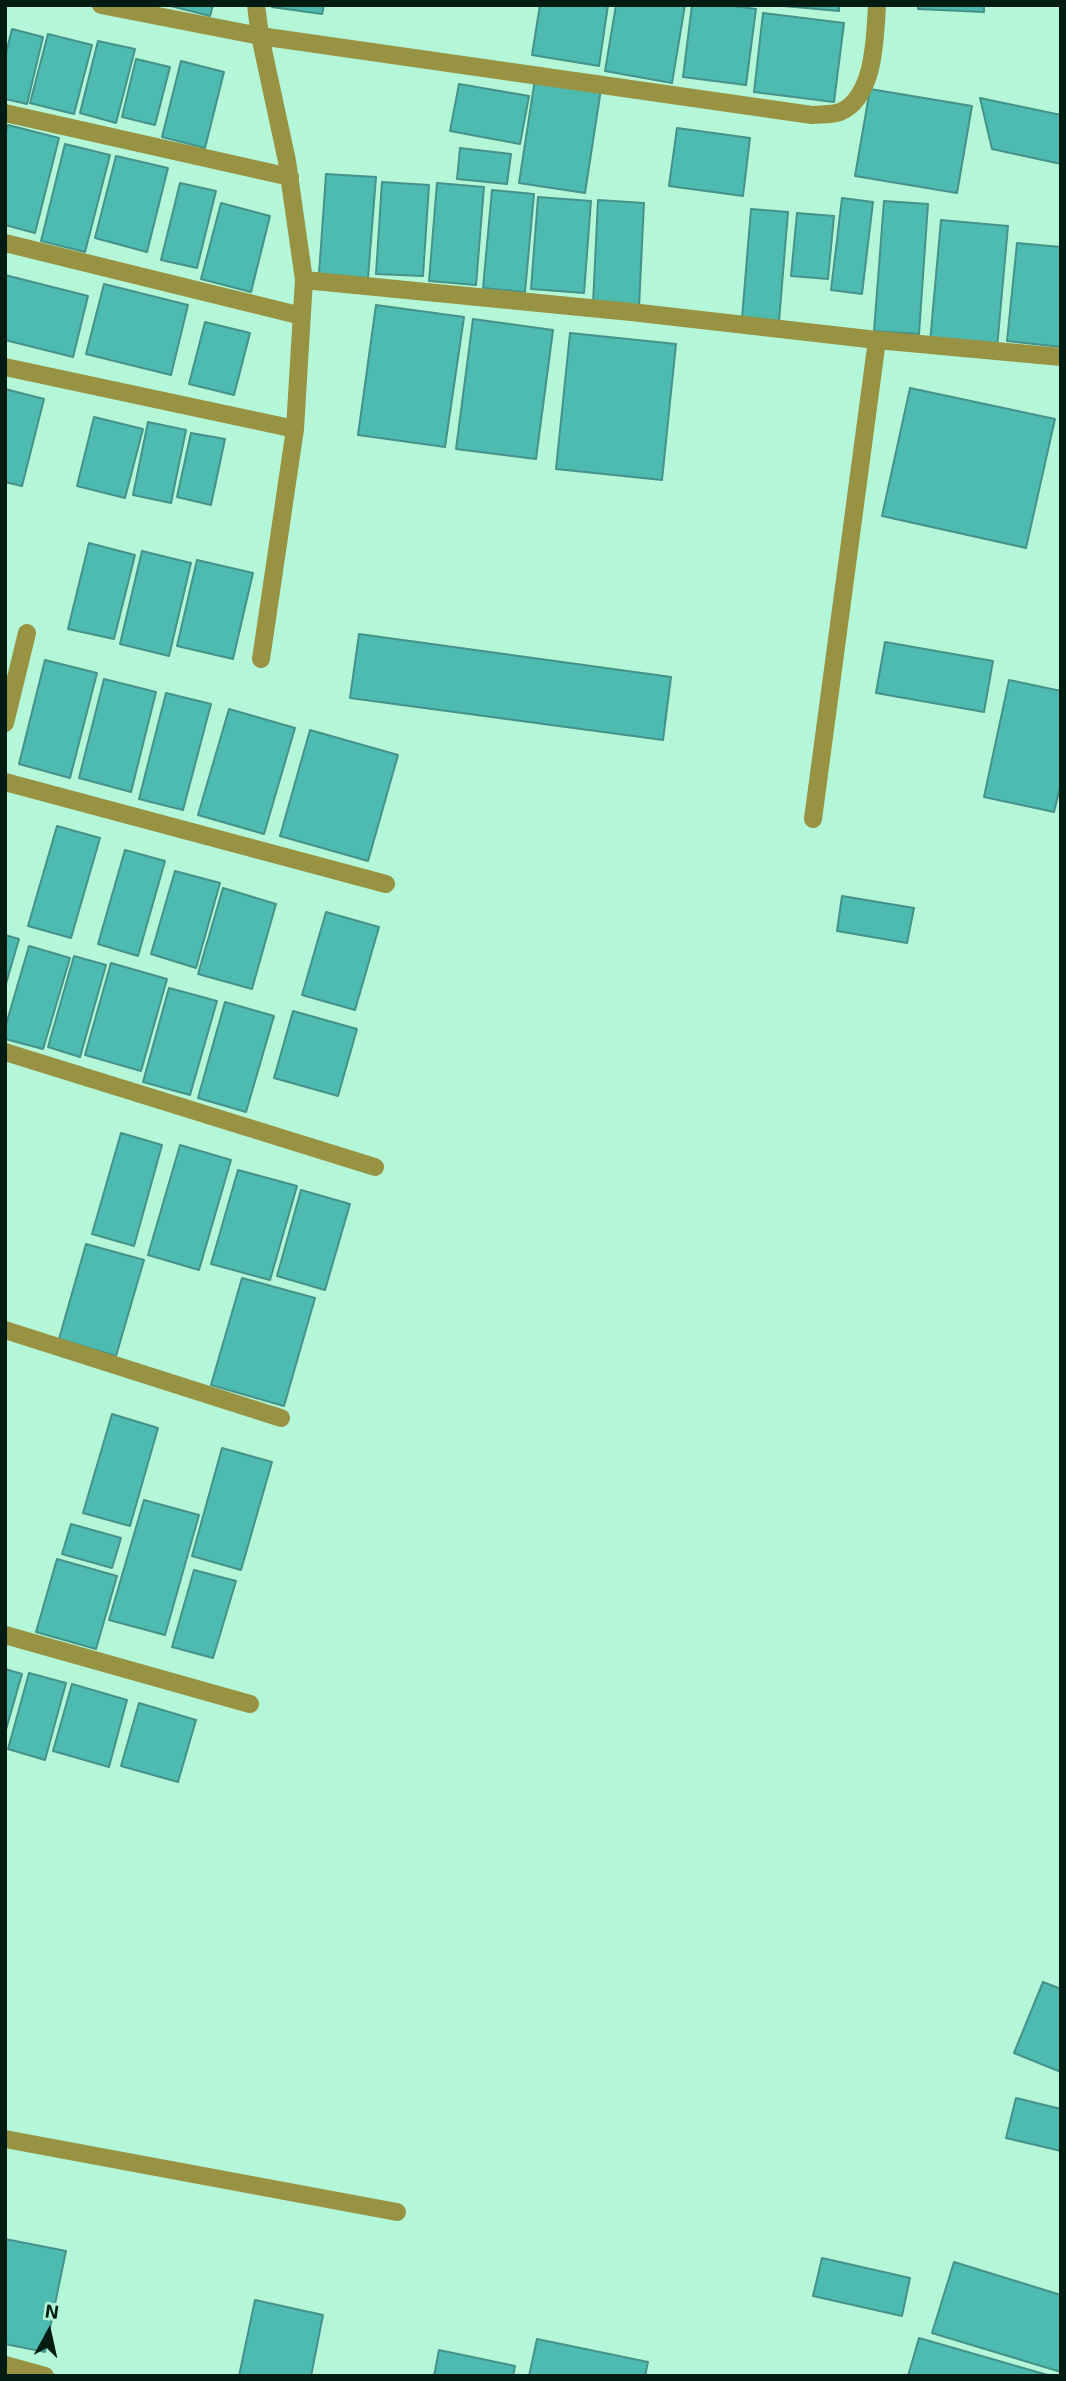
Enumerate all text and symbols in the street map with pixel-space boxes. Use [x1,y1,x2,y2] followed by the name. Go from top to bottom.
[14,2297,84,2367] north arrow
[44,2298,60,2323] text: N

